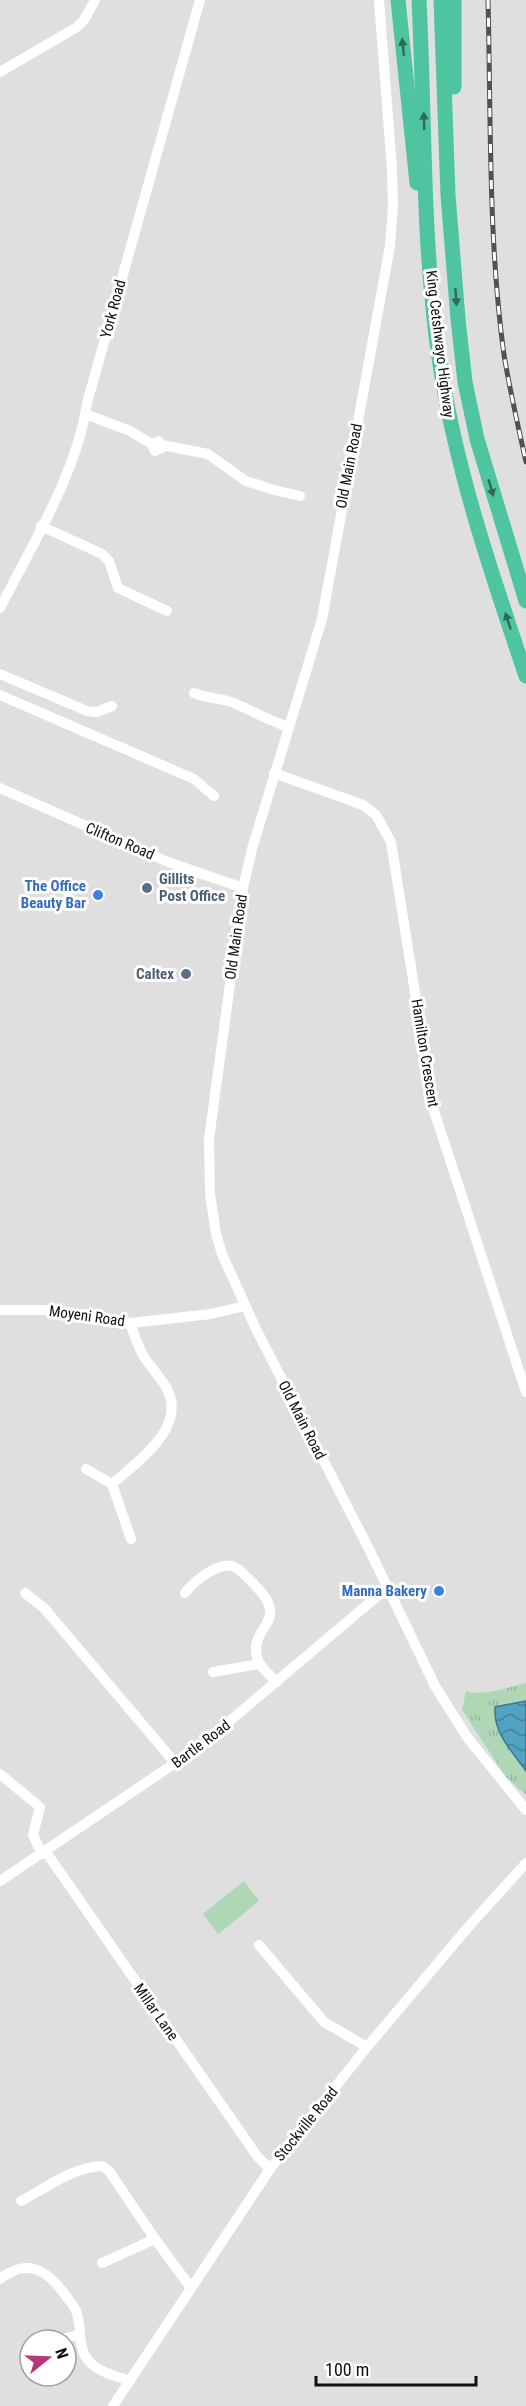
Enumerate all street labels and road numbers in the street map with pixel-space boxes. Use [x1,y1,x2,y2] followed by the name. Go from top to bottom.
[422,269,458,419] street label: King Cetshwayo Highway
[97,278,129,340] street label: York Road
[332,422,366,510] street label: Old Main Road
[83,818,157,864] street label: Clifton Road
[221,893,251,981] street label: Old Main Road
[408,997,442,1109] street label: Hamilton Crescent
[48,1302,126,1330] street label: Moyeni Road
[274,1378,330,1462] street label: Old Main Road
[168,1716,234,1772] street label: Bartle Road
[130,1980,182,2044] street label: Millar Lane
[270,2083,342,2165] street label: Stockville Road

